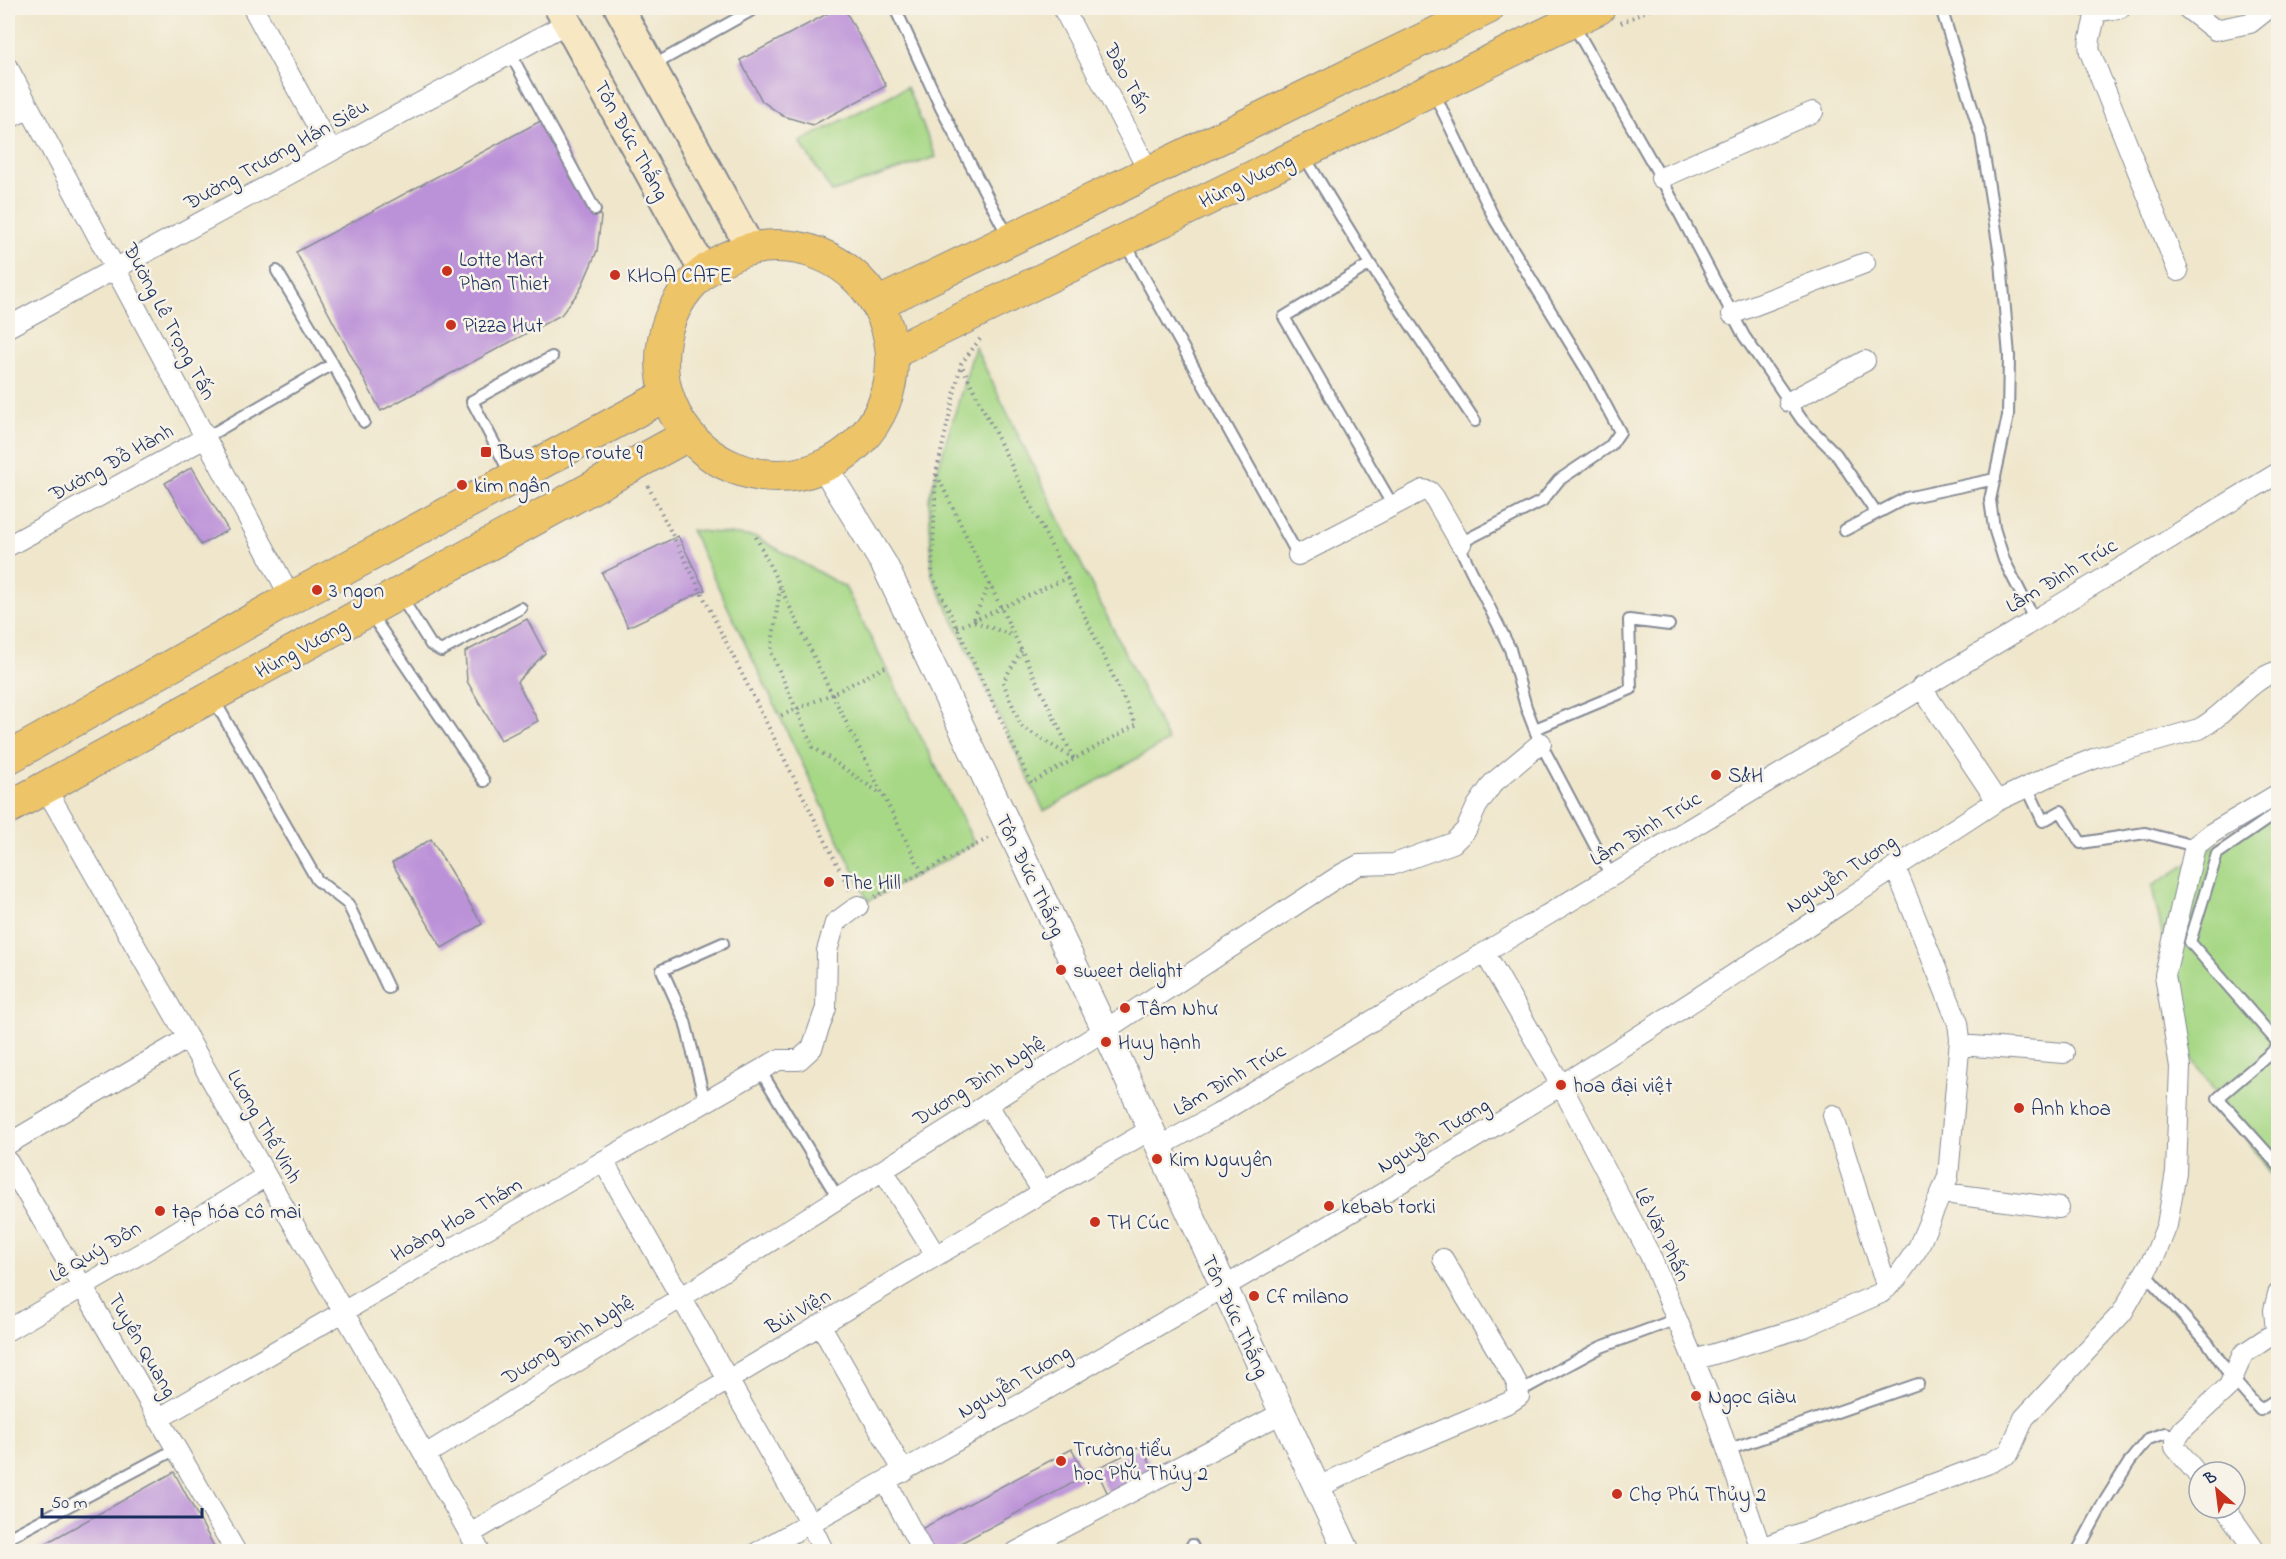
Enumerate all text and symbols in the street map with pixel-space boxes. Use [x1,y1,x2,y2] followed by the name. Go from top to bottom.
[1095,37,1157,120] street label: Đào Tấn
[583,76,676,207] street label: Tôn Đức Thắng
[178,92,376,221] street label: Đường Trương Hán Siêu
[1195,146,1300,219] street label: Hùng Vương
[112,237,222,407] street label: Đường Lê Trọng Tấn
[459,246,549,300] place label: Lotte Mart Phan Thiet
[627,262,732,292] place label: KHOA CAFE
[440,264,454,278] marker: Lotte Mart Phan Thiet
[608,268,622,282] marker: KHOA CAFE
[463,312,543,342] place label: Pizza Hut
[444,318,458,332] marker: Pizza Hut
[43,417,181,513] street label: Đường Đỗ Hành
[497,439,643,469] place label: Bus stop route 9
[479,445,493,459] marker: Bus stop route 9
[474,472,550,504] place label: kim ngân
[455,478,469,492] marker: kim ngân
[2001,531,2124,622] street label: Lâm Đình Trúc
[329,577,384,609] place label: 3 ngon
[310,583,324,597] marker: 3 ngon
[250,612,355,689] street label: Hùng Vương
[1728,762,1763,792] place label: S&H
[1709,768,1723,782] marker: S&H
[1585,784,1708,875] street label: Lâm Đình Trúc
[985,810,1072,943] street label: Tôn Đức Thắng
[1781,828,1904,923] street label: Nguyễn Tương
[841,869,901,899] place label: The Hill
[822,875,836,889] marker: The Hill
[1073,957,1183,989] place label: sweet delight
[1054,963,1068,977] marker: sweet delight
[1137,995,1218,1025] place label: Tâm Như
[1118,1001,1132,1015] marker: Tâm Như
[907,1029,1053,1137] street label: Dương Đình Nghệ
[1118,1029,1201,1061] place label: Huy hạnh
[1099,1035,1113,1049] marker: Huy hạnh
[1168,1036,1292,1125] street label: Lâm Đình Trúc
[217,1064,308,1191] street label: Lương Thế Vinh
[1573,1072,1672,1102] place label: hoa đại việt
[1554,1078,1568,1092] marker: hoa đại việt
[1372,1091,1497,1184] street label: Nguyễn Tương
[2031,1095,2111,1125] place label: Anh khoa
[2012,1101,2026,1115] marker: Anh khoa
[1169,1146,1272,1178] place label: Kim Nguyên
[1150,1152,1164,1166] marker: Kim Nguyên
[386,1171,529,1272] street label: Hoàng Hoa Thám
[1626,1183,1697,1287] street label: Lê Văn Phấn
[1341,1193,1436,1223] place label: kebab torki
[172,1198,301,1228] place label: tạp hóa cô mai
[1322,1199,1336,1213] marker: kebab torki
[153,1204,167,1218] marker: tạp hóa cô mai
[1107,1209,1170,1239] place label: TH Cúc
[45,1214,148,1293] street label: Lê Quý Đôn
[1088,1215,1102,1229] marker: TH Cúc
[1191,1250,1276,1384] street label: Tôn Đức Thắng
[760,1282,837,1344] street label: Bùi Viện
[1266,1283,1349,1313] place label: Cf milano
[97,1288,183,1405] street label: Tuyên Quang
[496,1288,642,1396] street label: Dương Đình Nghệ
[1247,1289,1261,1303] marker: Cf milano
[953,1338,1078,1429] street label: Nguyễn Tương
[1708,1383,1797,1415] place label: Ngọc Giàu
[1689,1389,1703,1403] marker: Ngọc Giàu
[1073,1436,1208,1492] place label: Trường tiểu học Phú Thủy 2
[1054,1454,1068,1468] marker: Trường tiểu học Phú Thủy 2
[2187,1460,2247,1520] north arrow
[2200,1465,2221,1492] text: B
[42,1481,202,1519] scale bar
[1629,1481,1766,1513] place label: Chợ Phú Thủy 2
[1610,1487,1624,1501] marker: Chợ Phú Thủy 2
[51,1491,88,1517] text: 50 m

